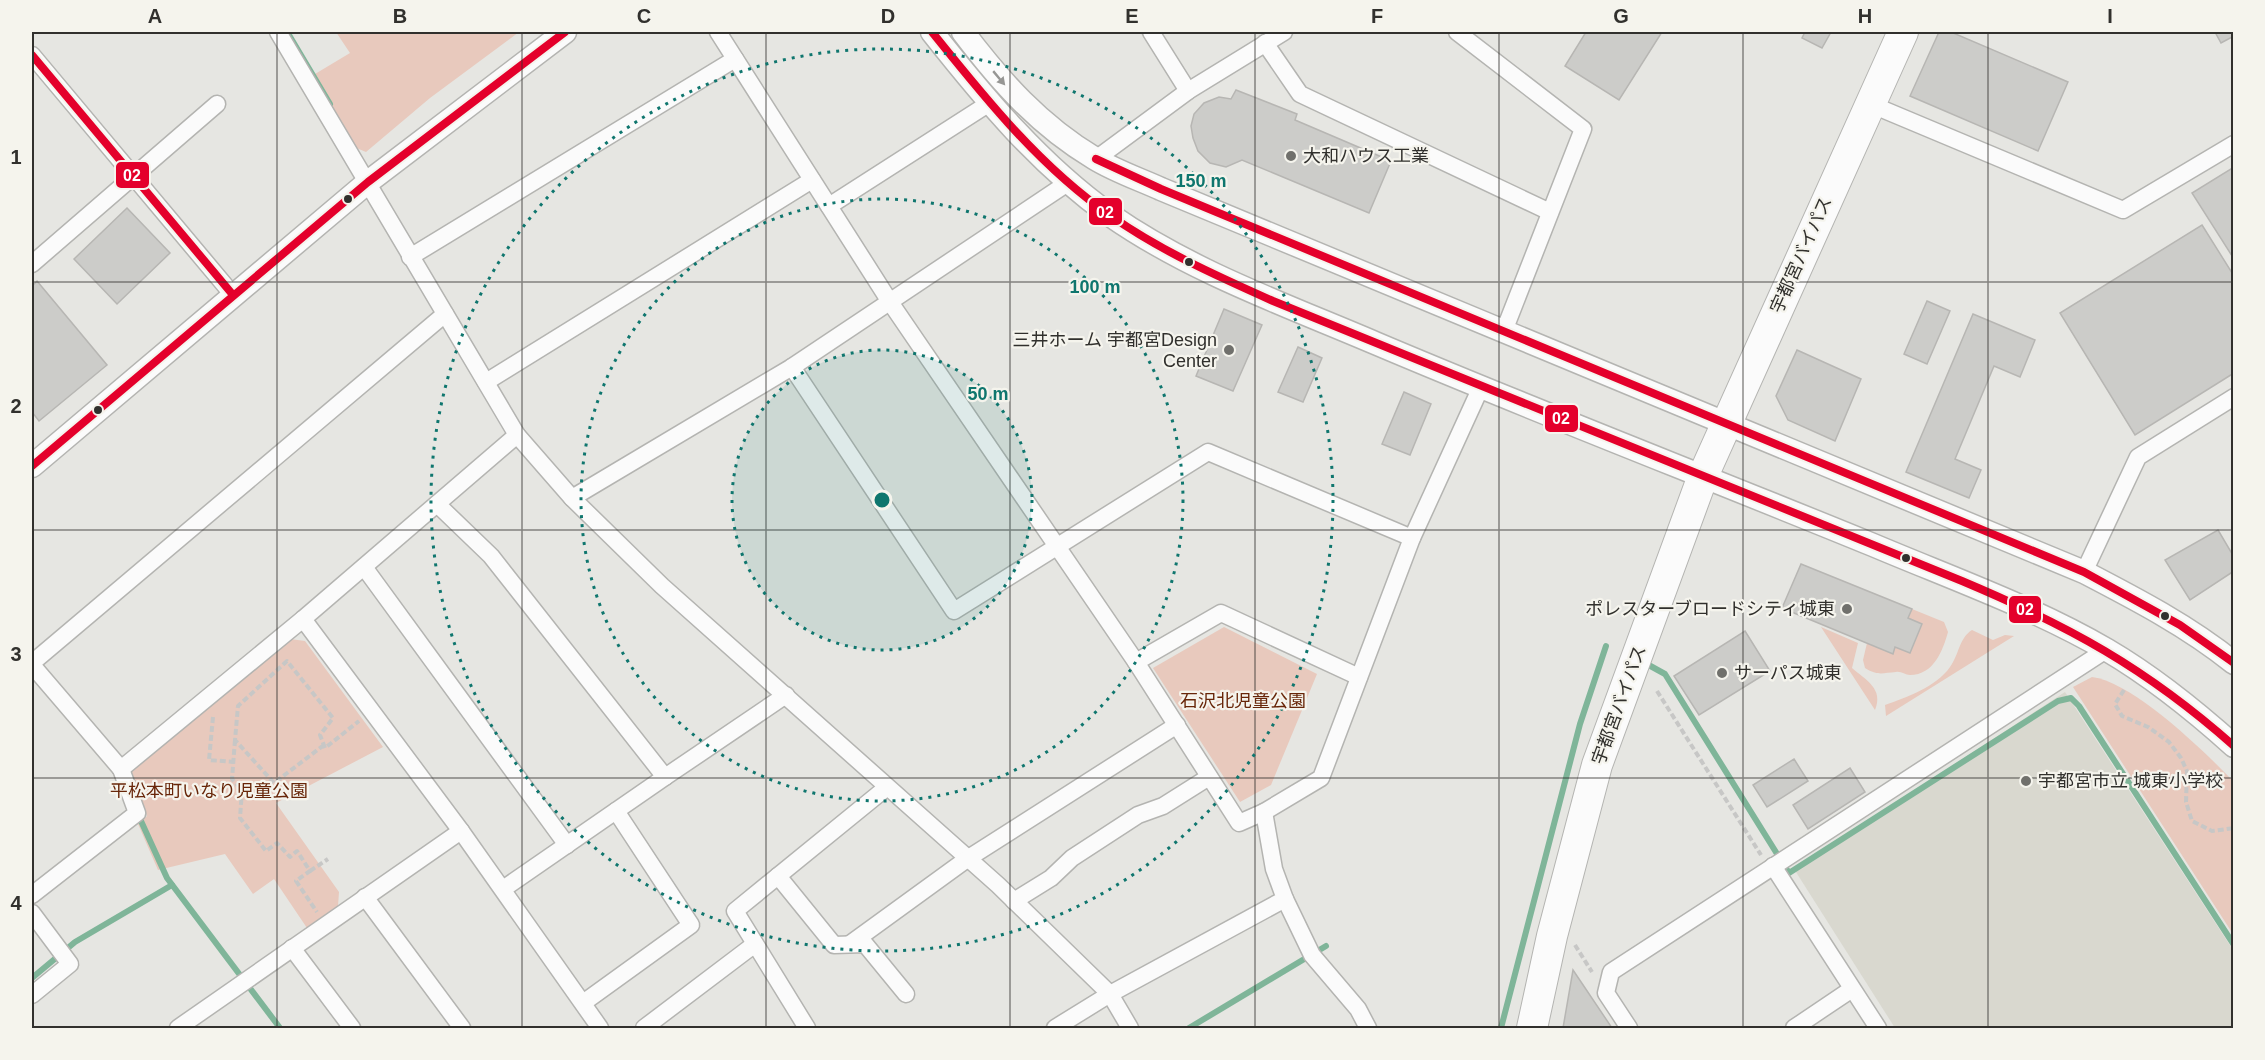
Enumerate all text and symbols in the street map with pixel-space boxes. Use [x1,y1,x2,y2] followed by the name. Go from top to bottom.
[148,5,162,27] text: A
[393,5,407,27] text: B
[637,5,651,27] text: C
[881,5,895,27] text: D
[1125,5,1139,27] text: E
[1371,5,1383,27] text: F
[1613,5,1629,27] text: G
[1858,5,1872,27] text: H
[2107,5,2113,27] text: I
[992,70,1005,86] one-way arrow
[10,146,22,168] text: 1
[1303,146,1429,166] place label: 大和ハウス工業
[1284,149,1298,163] marker: 大和ハウス工業
[115,161,150,189] line badge: 02
[123,167,141,184] text: 02
[1175,171,1227,191] text: 150 m
[342,193,354,205] unlabelled marker
[1766,194,1836,316] street label: 宇都宮バイパス
[1088,197,1123,226] line badge: 02
[1096,204,1114,221] text: 02
[1183,256,1195,268] unlabelled marker
[1069,277,1121,297] text: 100 m
[1013,330,1217,371] place label: 三井ホーム 宇都宮Design Center
[1222,343,1236,357] marker: 三井ホーム 宇都宮Design Center
[967,384,1009,404] text: 50 m
[10,395,22,417] text: 2
[92,404,104,416] unlabelled marker
[1544,404,1579,433] line badge: 02
[1552,410,1570,427] text: 02
[872,490,892,510] centre of rings
[1900,552,1912,564] unlabelled marker
[2008,595,2042,624] line badge: 02
[1585,599,1835,619] place label: ポレスターブロードシティ城東
[2016,601,2034,618] text: 02
[1840,602,1854,616] marker: ポレスターブロードシティ城東
[2159,610,2171,622] unlabelled marker
[10,643,22,665] text: 3
[1588,643,1650,767] street label: 宇都宮バイパス
[1734,663,1842,683] place label: サーパス城東
[1715,666,1729,680] marker: サーパス城東
[1180,691,1306,711] park label: 石沢北児童公園
[2038,771,2223,791] place label: 宇都宮市立 城東小学校
[2019,774,2033,788] marker: 宇都宮市立 城東小学校
[110,781,308,801] park label: 平松本町いなり児童公園
[10,892,22,914] text: 4

